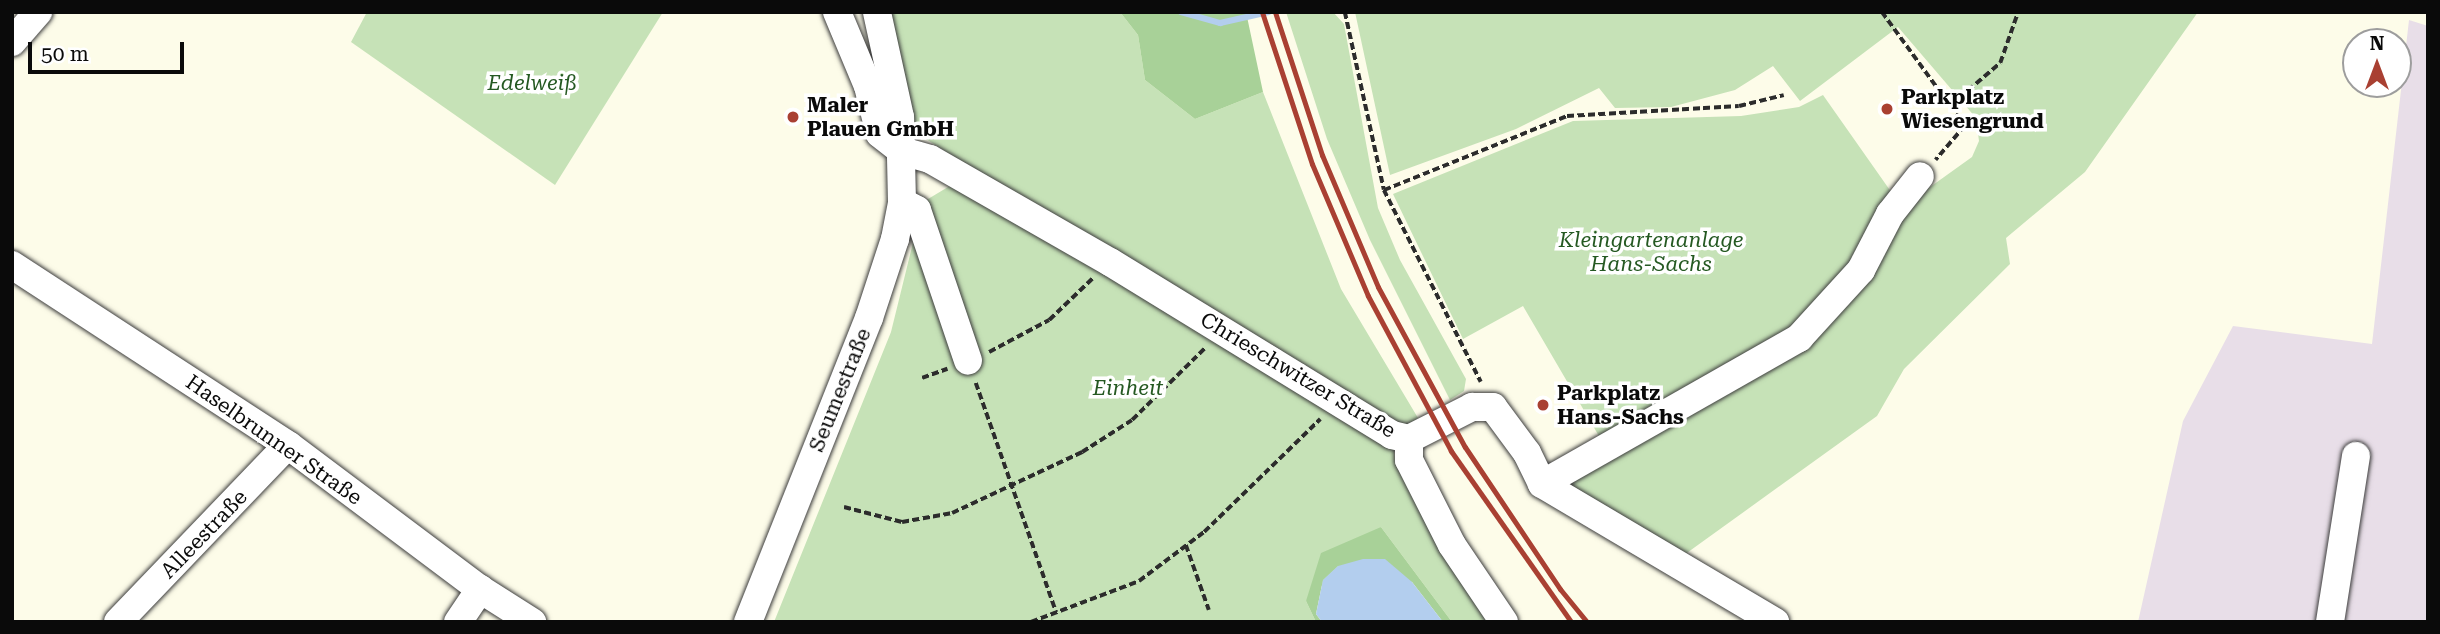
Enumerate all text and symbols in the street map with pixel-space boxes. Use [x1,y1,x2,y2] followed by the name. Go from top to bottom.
[32,28,187,72] scale bar
[2342,28,2412,98] north arrow
[2370,32,2384,55] text: N
[41,42,89,66] text: 50 m
[487,70,577,96] park label: Edelweiß
[1901,84,2044,134] place label: Parkplatz Wiesengrund
[807,92,954,142] place label: Maler Plauen GmbH
[1879,101,1895,117] marker: Parkplatz Wiesengrund
[785,109,801,125] marker: Maler Plauen GmbH
[1559,227,1743,277] park label: Kleingartenanlage Hans-Sachs
[1196,307,1400,443] street label: Chrieschwitzer Straße
[804,325,876,455] street label: Seumestraße
[181,370,367,510] street label: Haselbrunner Straße
[1093,375,1163,401] park label: Einheit
[1557,380,1684,430] place label: Parkplatz Hans-Sachs
[1535,397,1551,413] marker: Parkplatz Hans-Sachs
[156,484,252,584] street label: Alleestraße

